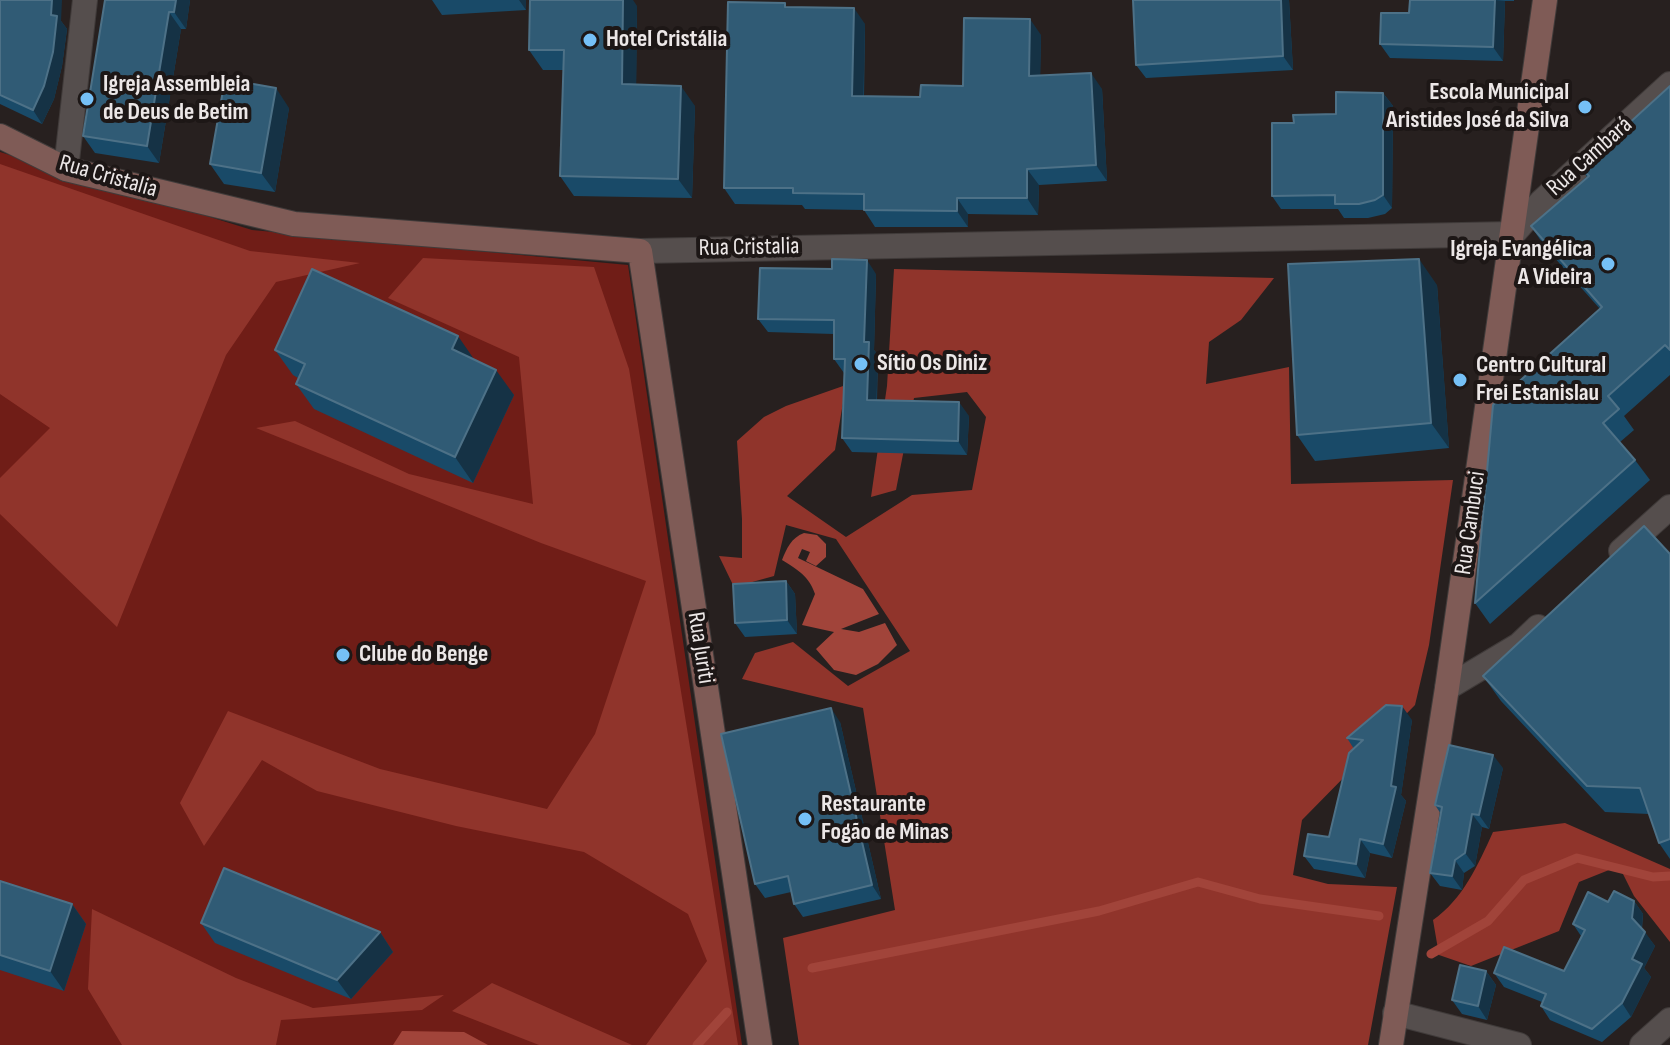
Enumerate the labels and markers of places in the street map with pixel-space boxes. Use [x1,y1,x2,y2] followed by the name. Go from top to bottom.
[606,26,727,54] place label: Hotel Cristália
[581,31,599,49] marker: Hotel Cristália
[103,71,250,127] place label: Igreja Assembleia de Deus de Betim
[1386,79,1569,135] place label: Escola Municipal Aristides José da Silva
[78,90,96,108] marker: Igreja Assembleia de Deus de Betim
[1576,98,1594,116] marker: Escola Municipal Aristides José da Silva
[1450,236,1592,292] place label: Igreja Evangélica A Videira
[1599,255,1617,273] marker: Igreja Evangélica A Videira
[877,350,987,378] place label: Sítio Os Diniz
[1476,352,1606,408] place label: Centro Cultural Frei Estanislau
[852,355,870,373] marker: Sítio Os Diniz
[1451,371,1469,389] marker: Centro Cultural Frei Estanislau
[359,641,488,669] place label: Clube do Benge
[334,646,352,664] marker: Clube do Benge
[821,791,949,847] place label: Restaurante Fogão de Minas
[796,810,814,828] marker: Restaurante Fogão de Minas

